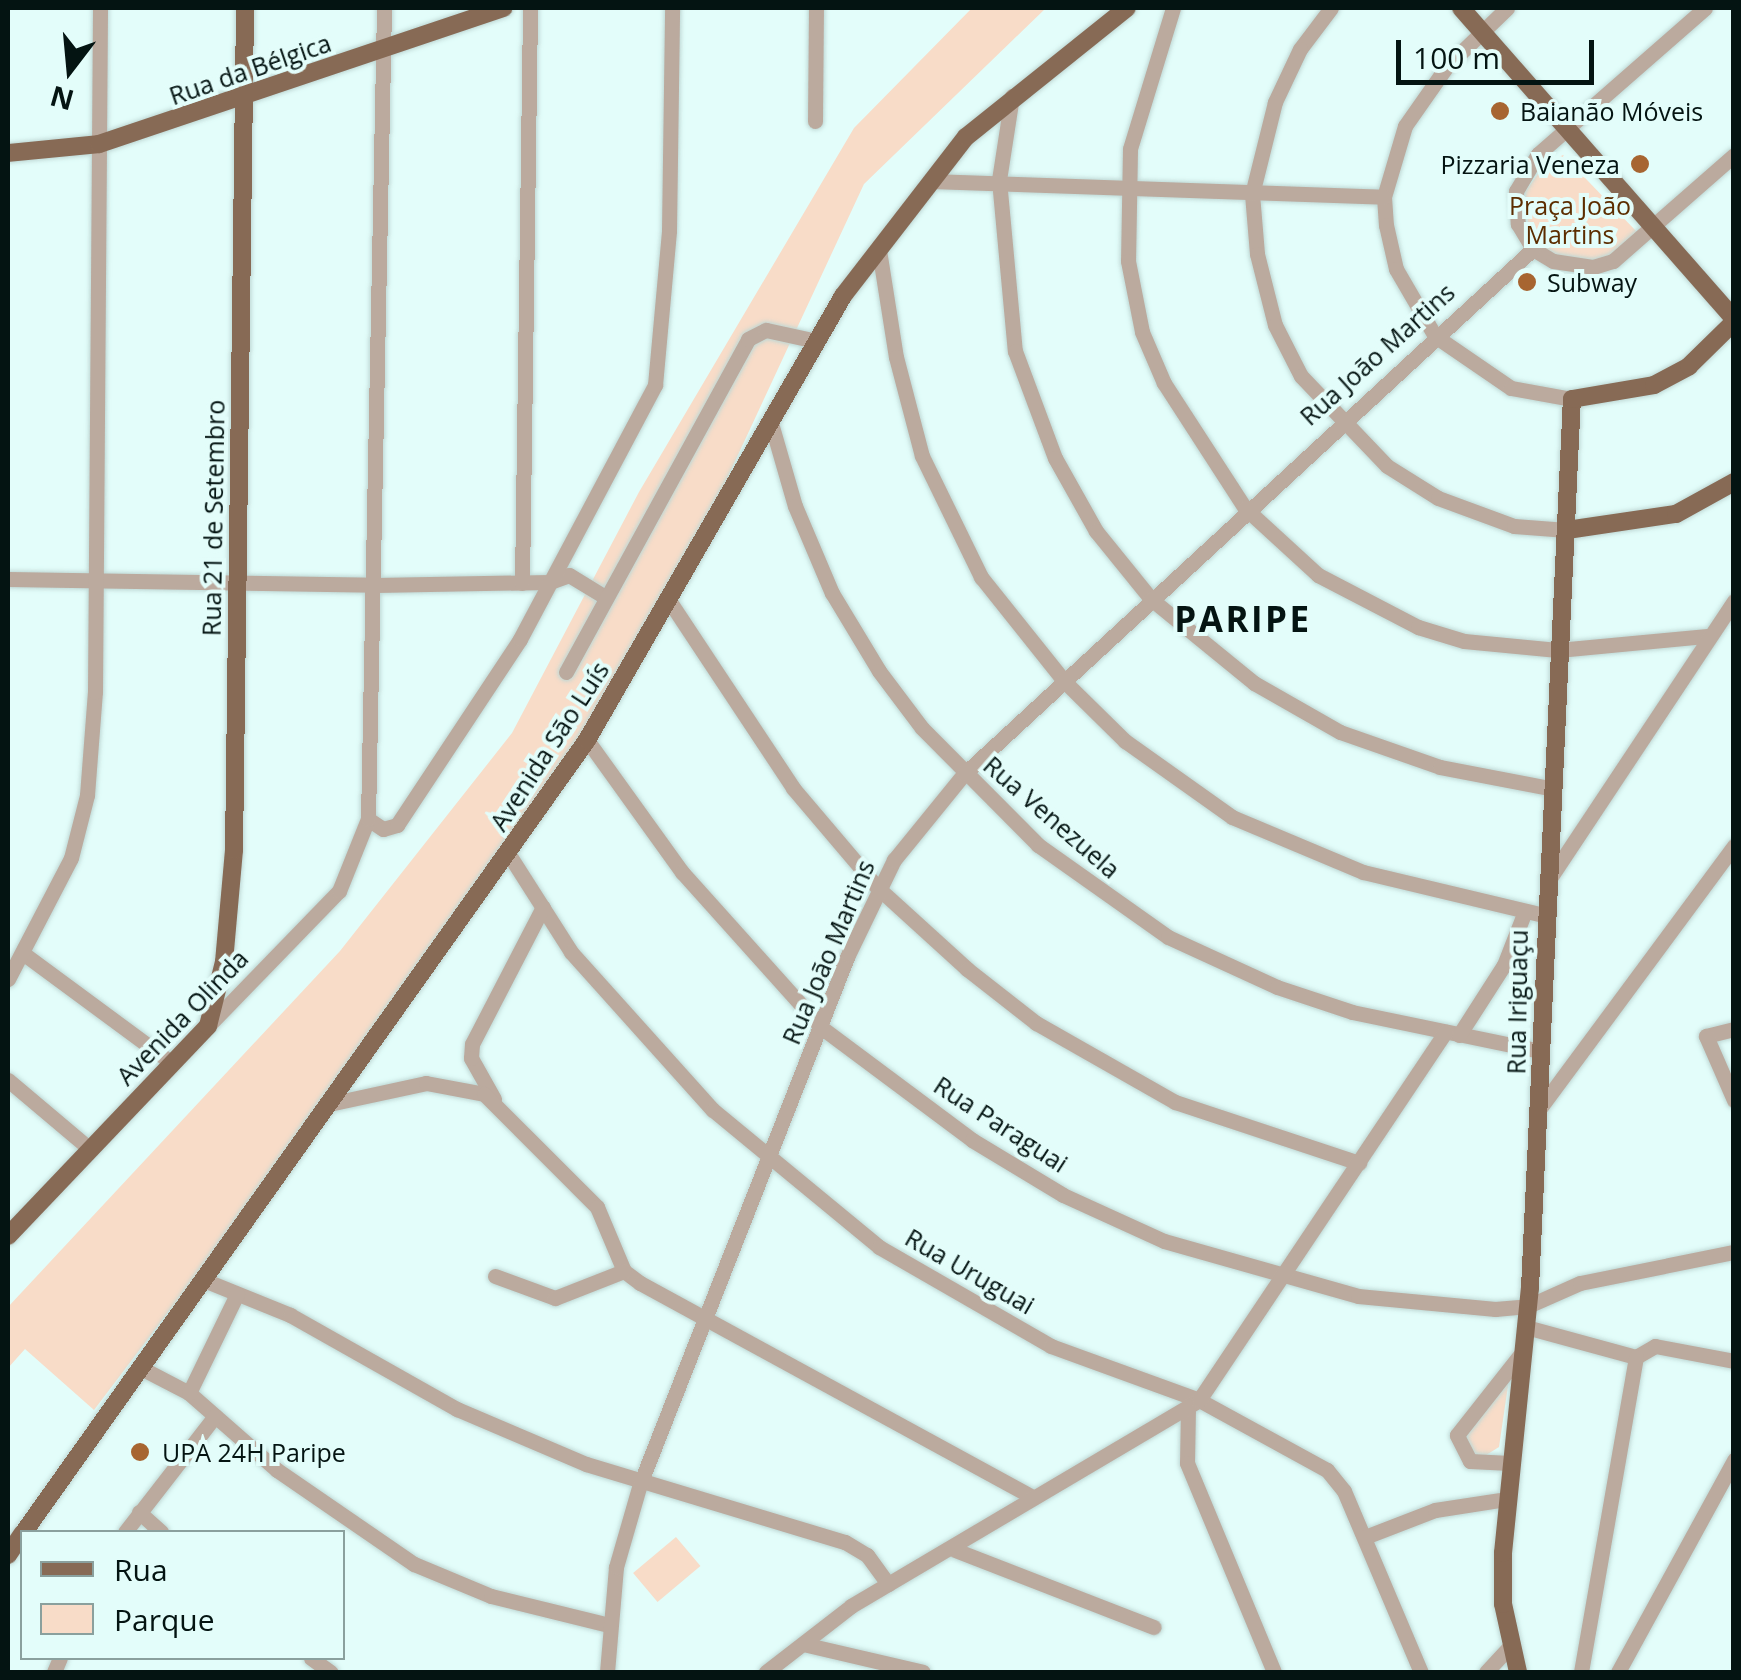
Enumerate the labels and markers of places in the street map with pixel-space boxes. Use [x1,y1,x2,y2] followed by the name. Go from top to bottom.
[1520,96,1703,126] place label: Baianão Móveis
[1489,100,1511,122] marker: Baianão Móveis
[1440,149,1620,179] place label: Pizzaria Veneza
[1629,153,1651,175] marker: Pizzaria Veneza
[1547,267,1637,297] place label: Subway
[1516,271,1538,293] marker: Subway
[162,1437,346,1467] place label: UPA 24H Paripe
[127,1439,153,1465] marker: UPA 24H Paripe

